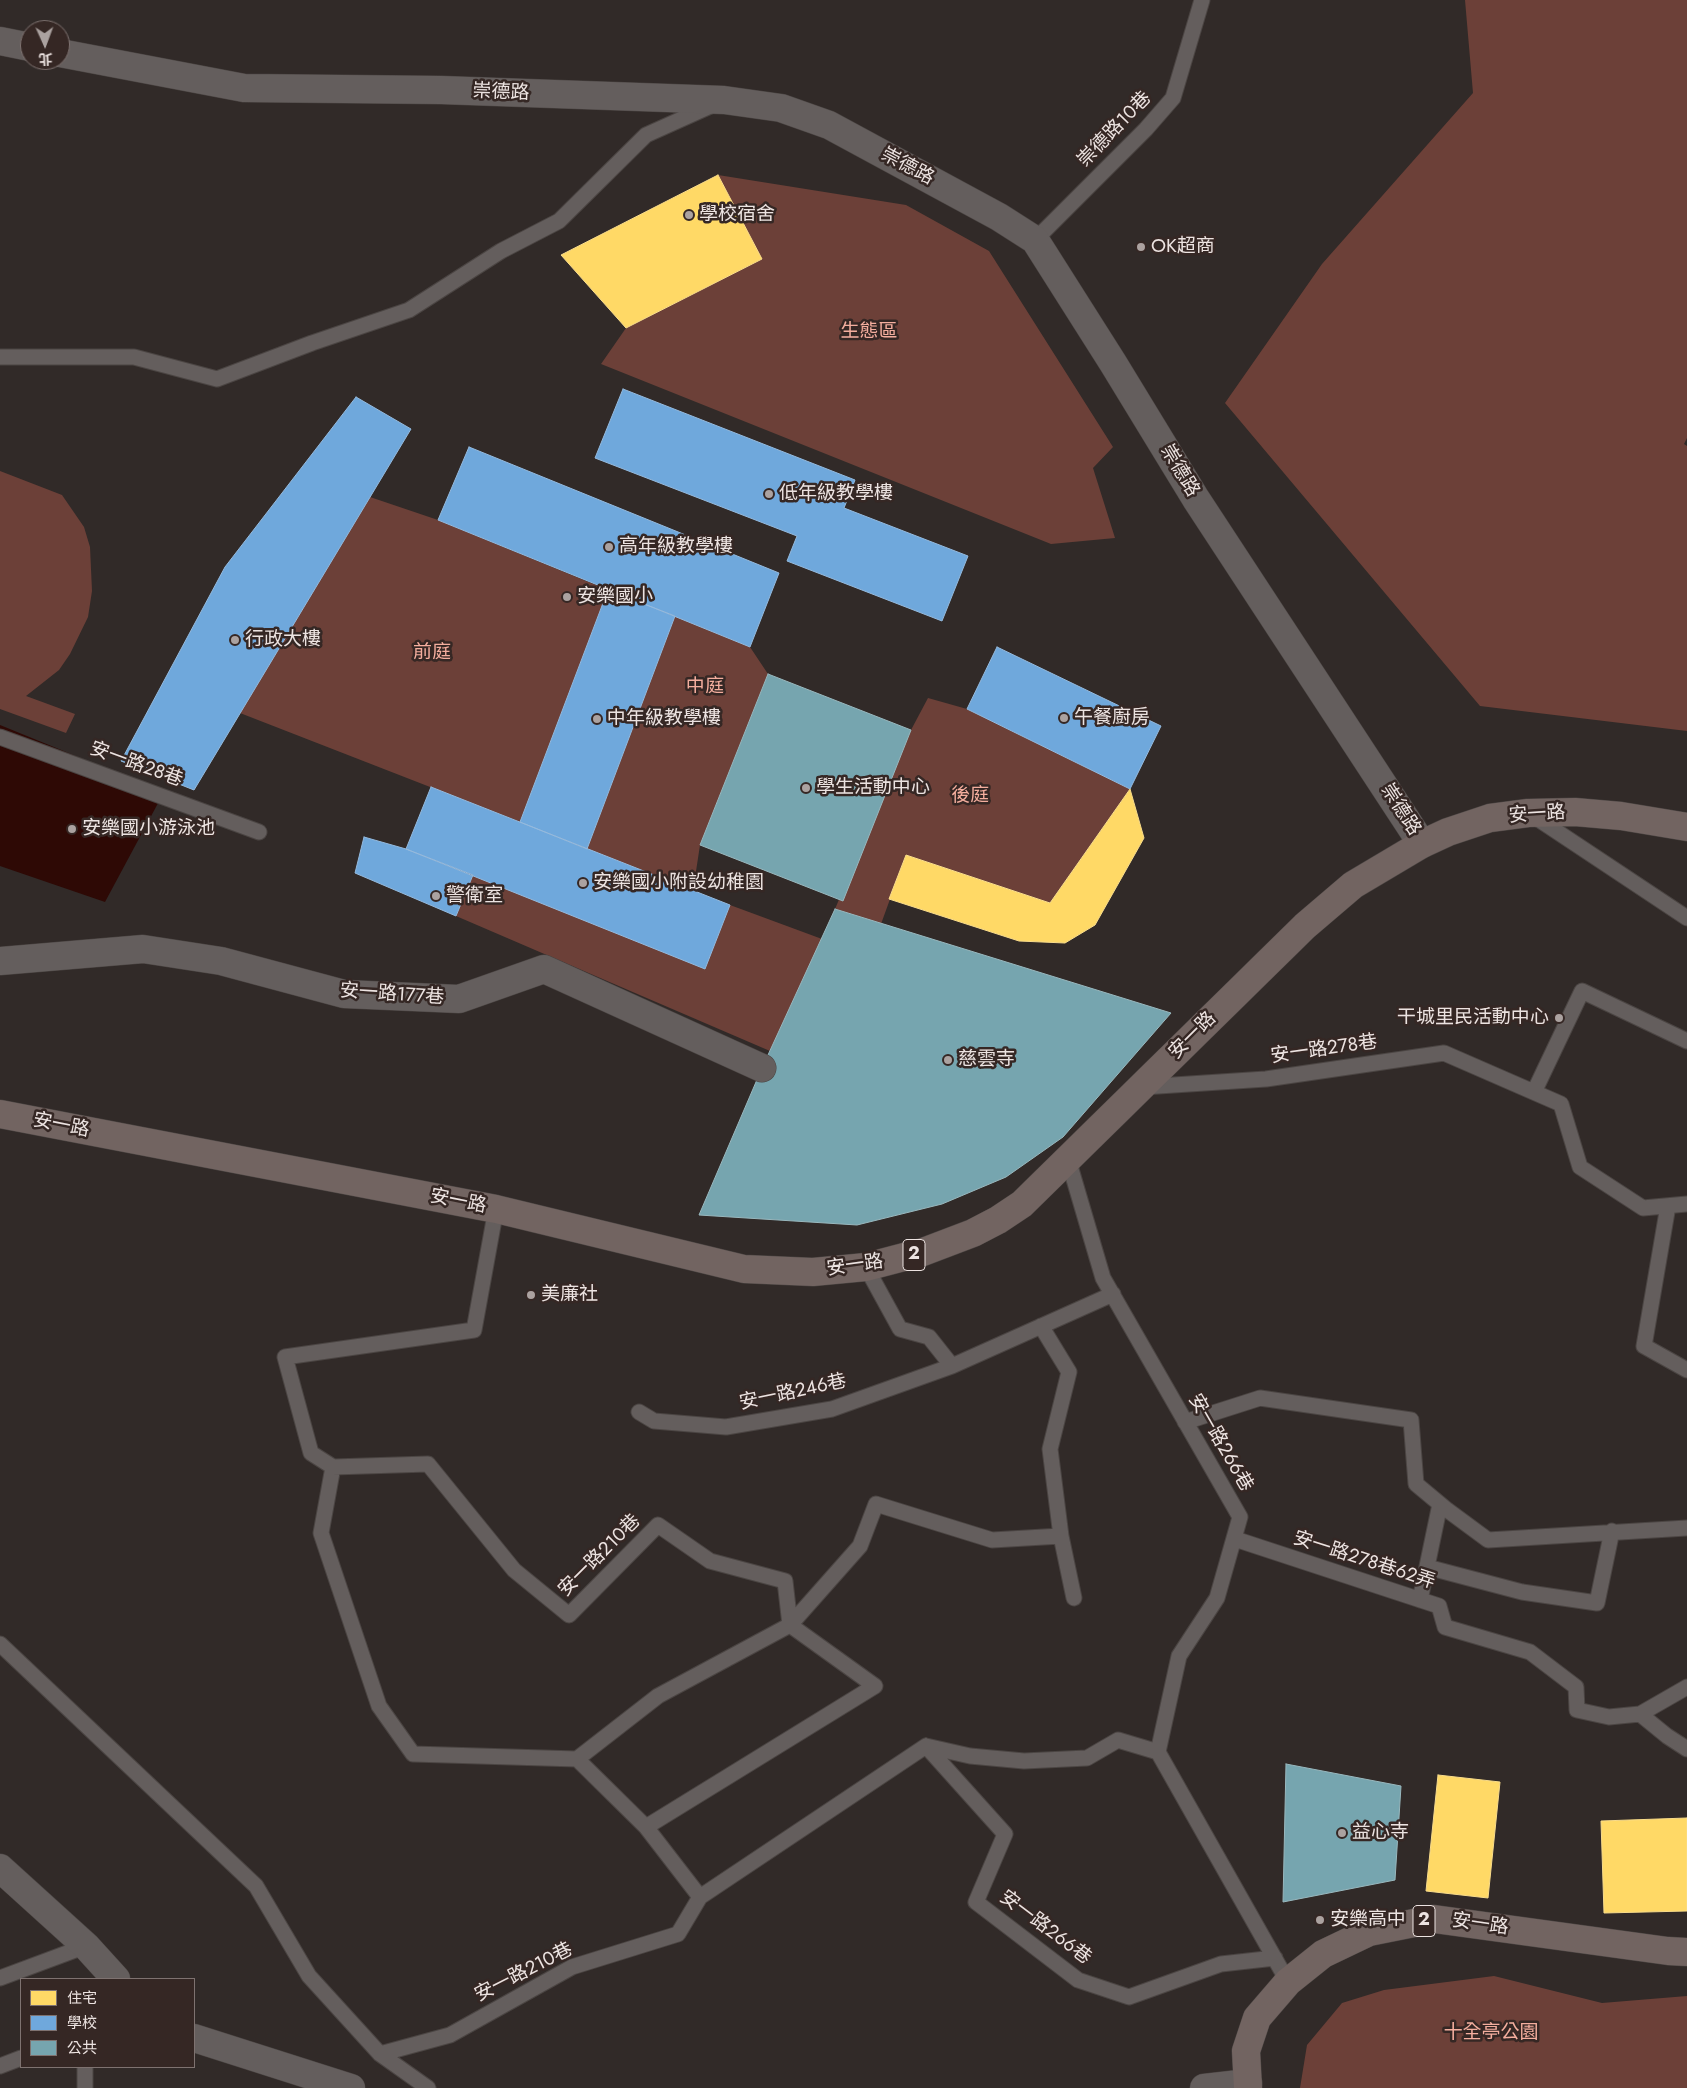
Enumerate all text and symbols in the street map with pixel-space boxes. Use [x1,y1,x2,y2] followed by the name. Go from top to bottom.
[20,20,70,70] north arrow
[38,49,53,69] text: 北
[472,81,530,105] street label: 崇德路
[1073,88,1157,172] street label: 崇德路10巷
[876,144,938,190] street label: 崇德路
[699,204,775,226] place label: 學校宿舍
[683,209,695,221] marker: 學校宿舍
[1151,236,1215,258] place label: OK超商
[1135,241,1147,253] marker: OK超商
[841,321,897,343] park label: 生態區
[1155,441,1203,501] street label: 崇德路
[779,483,893,505] place label: 低年級教學樓
[763,488,775,500] marker: 低年級教學樓
[619,536,733,558] place label: 高年級教學樓
[603,541,615,553] marker: 高年級教學樓
[577,586,653,608] place label: 安樂國小
[561,591,573,603] marker: 安樂國小
[245,629,321,651] place label: 行政大樓
[229,634,241,646] marker: 行政大樓
[413,642,451,664] park label: 前庭
[686,676,724,698] park label: 中庭
[1074,707,1150,729] place label: 午餐廚房
[607,708,721,730] place label: 中年級教學樓
[1058,712,1070,724] marker: 午餐廚房
[591,713,603,725] marker: 中年級教學樓
[86,738,186,792] street label: 安一路28巷
[816,777,930,799] place label: 學生活動中心
[1375,780,1425,840] street label: 崇德路
[800,782,812,794] marker: 學生活動中心
[951,785,989,807] park label: 後庭
[1508,802,1566,828] street label: 安一路
[82,818,215,840] place label: 安樂國小游泳池
[66,823,78,835] marker: 安樂國小游泳池
[593,872,764,894] place label: 安樂國小附設幼稚園
[577,877,589,889] marker: 安樂國小附設幼稚園
[446,885,503,907] place label: 警衛室
[430,890,442,902] marker: 警衛室
[339,980,445,1010] street label: 安一路177巷
[1397,1007,1549,1029] place label: 干城里民活動中心
[1165,1008,1221,1064] street label: 安一路
[1553,1012,1565,1024] marker: 干城里民活動中心
[1269,1031,1379,1069] street label: 安一路278巷
[958,1049,1015,1071] place label: 慈雲寺
[942,1054,954,1066] marker: 慈雲寺
[31,1109,91,1143] street label: 安一路
[428,1185,488,1219] street label: 安一路
[903,1240,925,1270] road number: 2
[825,1251,885,1281] street label: 安一路
[541,1284,598,1306] place label: 美廉社
[525,1289,537,1301] marker: 美廉社
[737,1371,849,1415] street label: 安一路246巷
[1183,1390,1257,1496] street label: 安一路266巷
[554,1510,646,1602] street label: 安一路210巷
[1290,1527,1438,1595] street label: 安一路278巷62弄
[1352,1822,1409,1844] place label: 益心寺
[1336,1827,1348,1839] marker: 益心寺
[995,1886,1095,1970] street label: 安一路266巷
[1413,1905,1435,1936] road number: 2
[1330,1909,1406,1931] place label: 安樂高中
[1450,1910,1510,1940] street label: 安一路
[1314,1914,1326,1926] marker: 安樂高中
[471,1939,577,2007] street label: 安一路210巷
[20,1978,195,2068] legend
[67,1987,97,2009] text: 住宅
[67,2012,97,2034] text: 學校
[1444,2022,1538,2044] park label: 十全亭公園
[67,2037,97,2059] text: 公共

